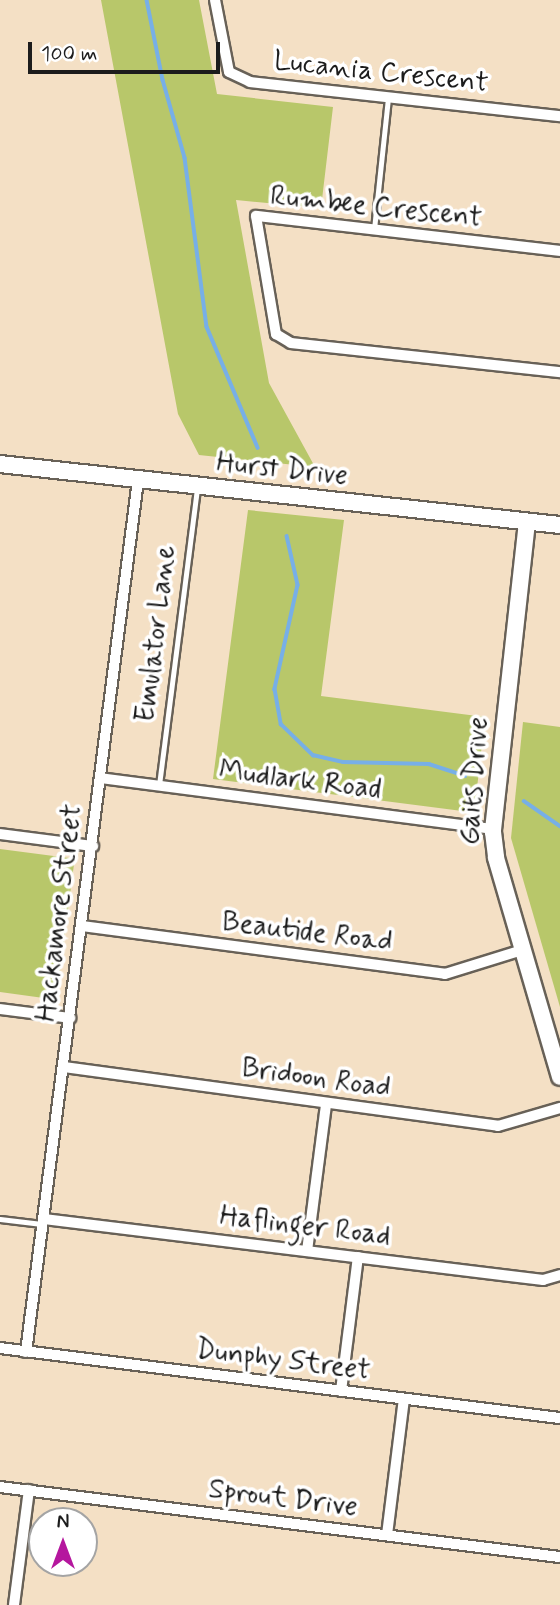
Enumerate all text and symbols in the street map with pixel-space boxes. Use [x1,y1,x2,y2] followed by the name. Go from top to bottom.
[32,28,224,72] scale bar
[41,40,97,68] text: 100 m
[273,45,489,101] street label: Lucania Crescent
[269,180,483,236] street label: Rumbee Crescent
[215,446,349,494] street label: Hurst Drive
[130,545,184,723] street label: Emulator Lane
[454,716,496,846] street label: Gaits Drive
[218,754,382,808] street label: Mudlark Road
[30,803,90,1023] street label: Hackamore Street
[221,906,393,960] street label: Beautide Road
[240,1052,392,1106] street label: Bridoon Road
[217,1200,393,1254] street label: Haflinger Road
[195,1334,371,1388] street label: Dunphy Street
[207,1473,359,1525] street label: Sprout Drive
[28,1507,98,1577] north arrow
[57,1510,69,1535] text: N

